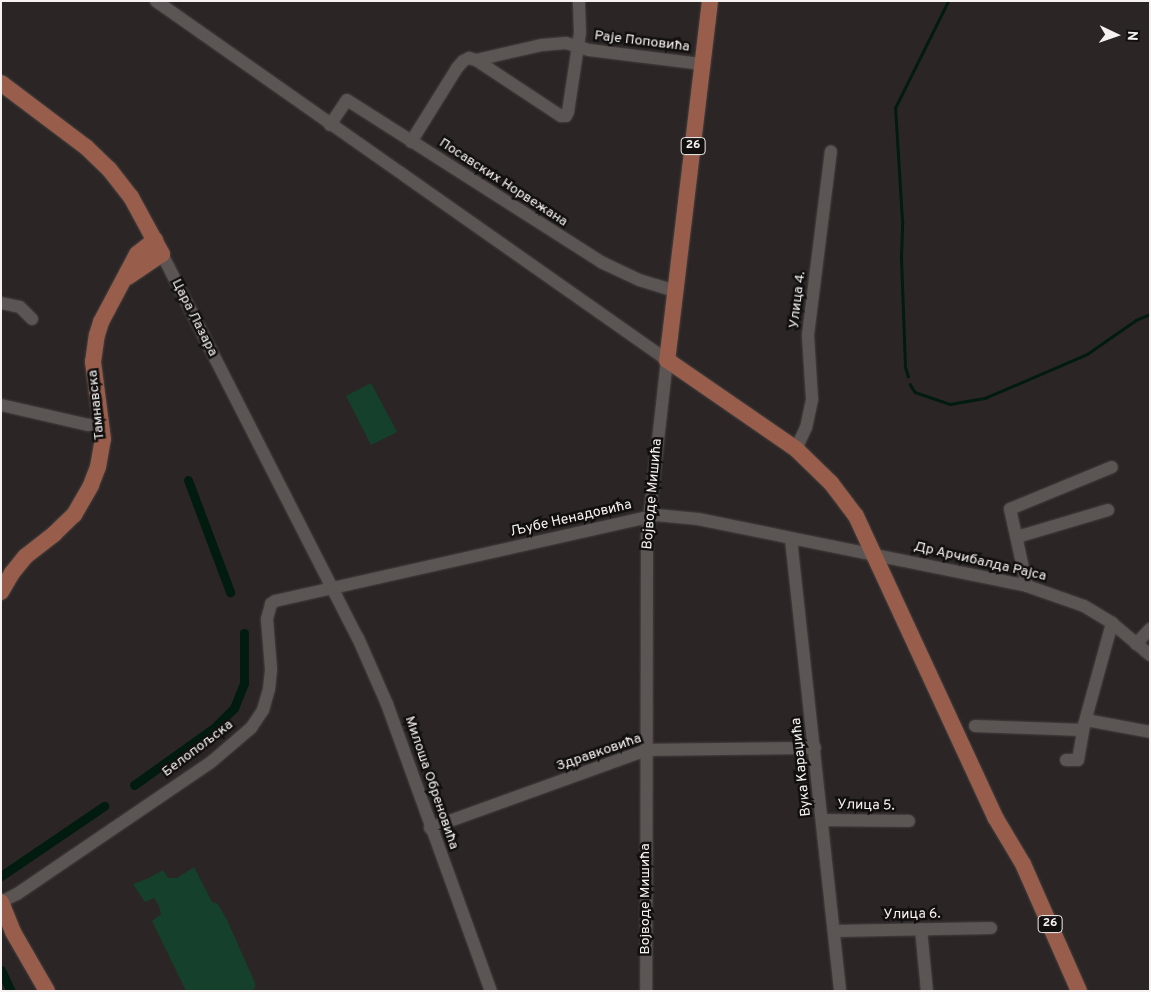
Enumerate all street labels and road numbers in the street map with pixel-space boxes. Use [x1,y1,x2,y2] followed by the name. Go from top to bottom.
[593,28,691,56] street label: Раје Поповића
[436,135,570,231] street label: Посавских Норвежана
[680,136,706,156] road number: 26
[786,270,810,330] street label: Улица 4.
[167,277,221,359] street label: Цара Лазара
[85,369,109,441] street label: Тамнавска
[640,438,666,550] street label: Војводе Мишића
[509,497,633,541] street label: Љубе Ненадовића
[912,539,1048,585] street label: Др Арчибалда Рајса
[400,714,462,852] street label: Милоша Обреновића
[159,717,237,781] street label: Белопољска
[788,717,816,817] street label: Вука Караџића
[554,731,644,775] street label: Здравковића
[837,797,895,815] street label: Улица 5.
[638,843,654,955] street label: Војводе Мишића
[883,906,941,924] street label: Улица 6.
[1038,914,1062,934] road number: 26

